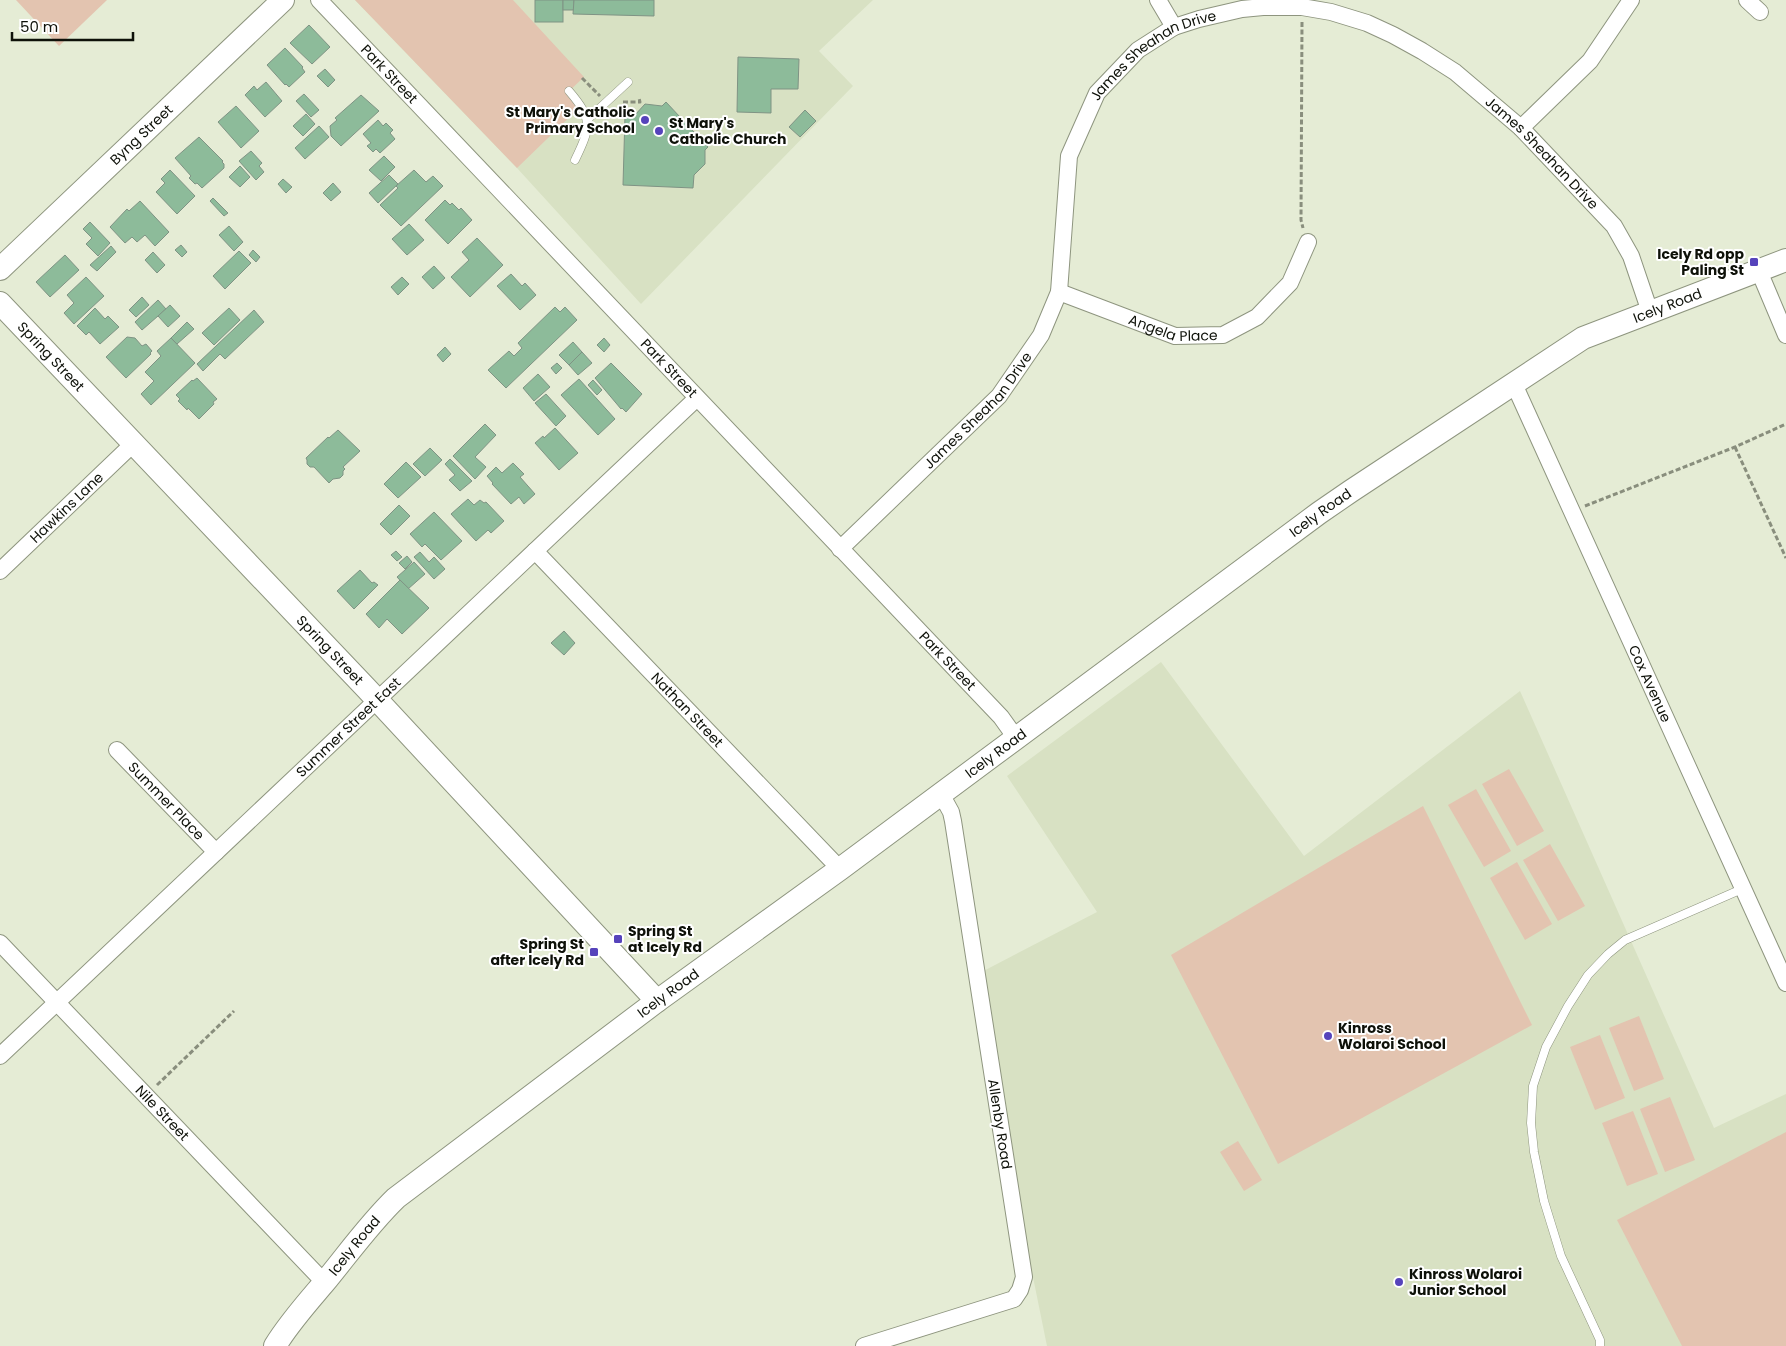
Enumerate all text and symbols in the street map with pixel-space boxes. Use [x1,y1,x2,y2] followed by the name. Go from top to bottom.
[1085,5,1218,103] street label: James Sheahan Drive
[12,10,134,42] scale bar
[20,16,58,37] text: 50 m
[356,40,422,108] street label: Park Street
[1481,92,1603,214] street label: James Sheahan Drive
[106,100,177,169] street label: Byng Street
[506,102,636,138] place label: St Mary's Catholic Primary School
[669,113,786,149] place label: St Mary's Catholic Church
[639,114,651,126] marker: St Mary's Catholic Primary School
[653,125,665,137] marker: St Mary's Catholic Church
[1657,244,1744,280] place label: Icely Rd opp Paling St
[1748,256,1760,268] marker: Icely Rd opp Paling St
[1630,283,1705,328] street label: Icely Road
[1126,309,1218,346] street label: Angela Place
[13,317,89,396] street label: Spring Street
[636,334,702,402] street label: Park Street
[919,347,1037,473] street label: James Sheahan Drive
[25,467,108,547] street label: Hawkins Lane
[1285,484,1355,542] street label: Icely Road
[292,611,368,690] street label: Spring Street
[915,627,981,695] street label: Park Street
[1624,642,1676,726] street label: Cox Avenue
[647,668,728,752] street label: Nathan Street
[291,673,405,782] street label: Summer Street East
[961,724,1031,783] street label: Icely Road
[124,757,209,845] street label: Summer Place
[628,921,702,957] place label: Spring St at Icely Rd
[612,933,624,945] marker: Spring St at Icely Rd
[490,934,584,970] place label: Spring St after Icely Rd
[588,946,600,958] marker: Spring St after Icely Rd
[633,964,703,1023] street label: Icely Road
[1338,1018,1446,1054] place label: Kinross Wolaroi School
[1322,1030,1334,1042] marker: Kinross Wolaroi School
[983,1077,1017,1171] street label: Allenby Road
[131,1081,194,1145] street label: Nile Street
[324,1211,385,1280] street label: Icely Road
[1409,1264,1522,1300] place label: Kinross Wolaroi Junior School
[1393,1276,1405,1288] marker: Kinross Wolaroi Junior School

